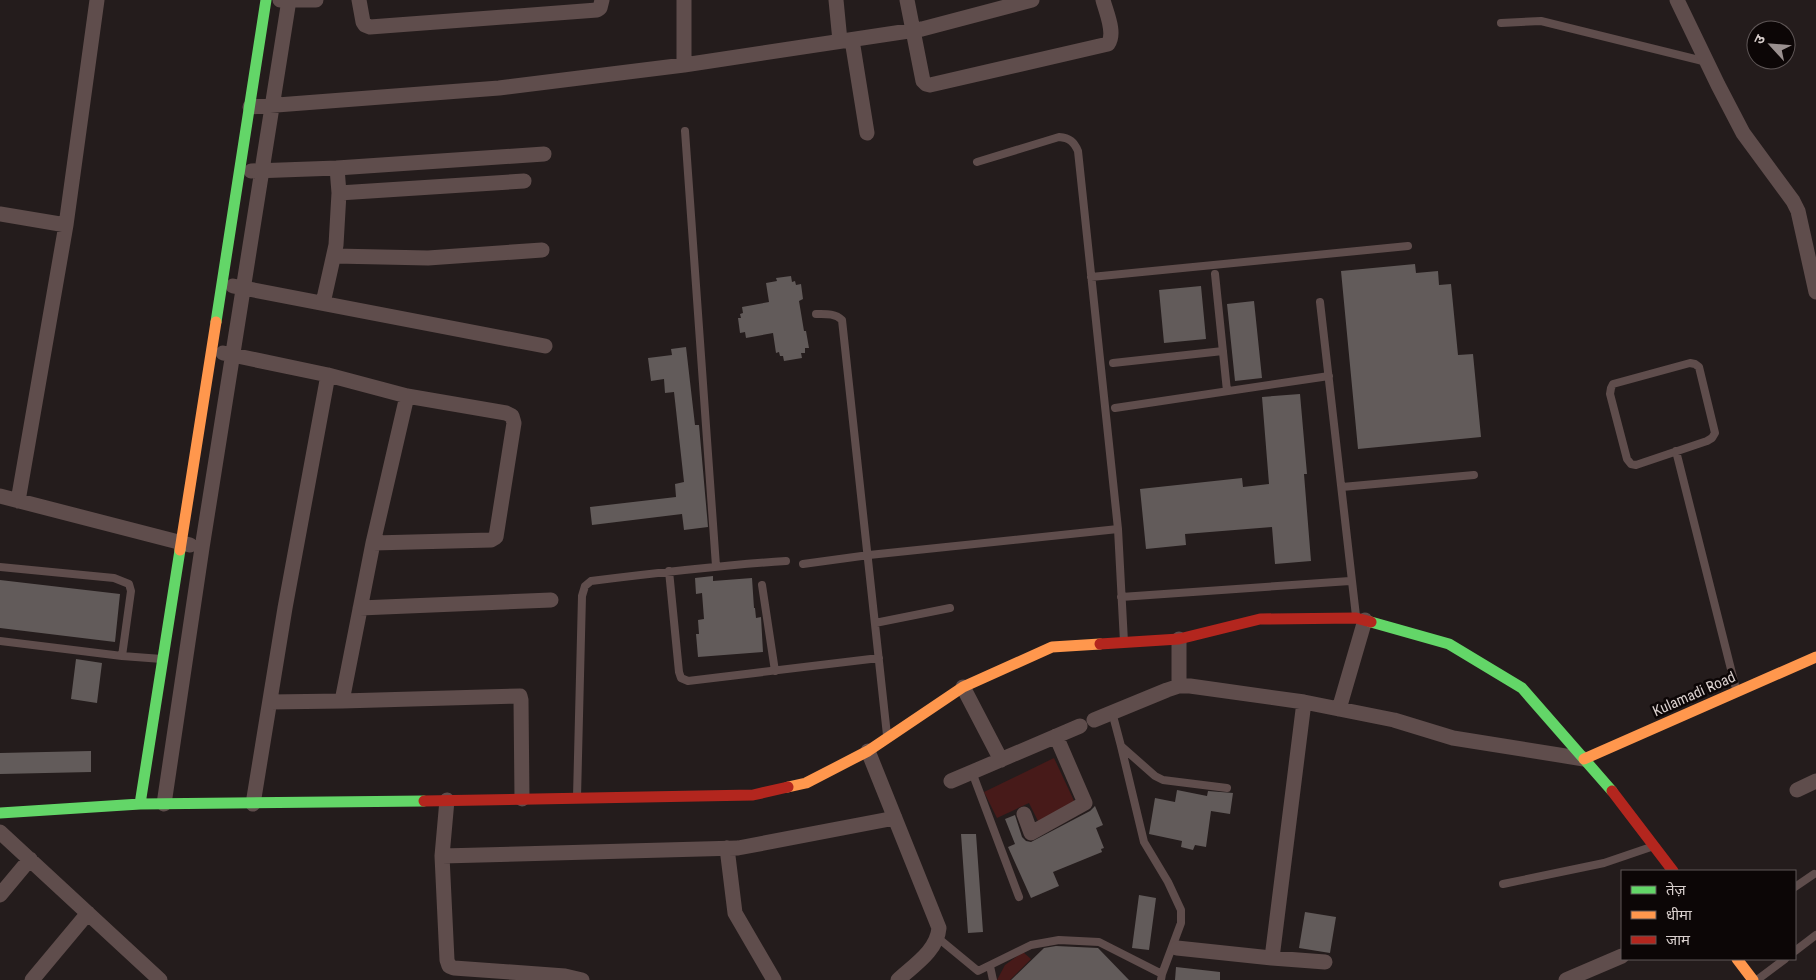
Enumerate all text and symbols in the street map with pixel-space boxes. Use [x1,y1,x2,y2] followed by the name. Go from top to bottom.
[1746,20,1796,70] north arrow
[1750,31,1769,46] text: उ
[1650,668,1738,720] street label: Kulamadi Road
[1621,870,1796,960] legend
[1666,881,1687,899] text: तेज़
[1666,906,1693,924] text: धीमा
[1666,931,1691,949] text: जाम

